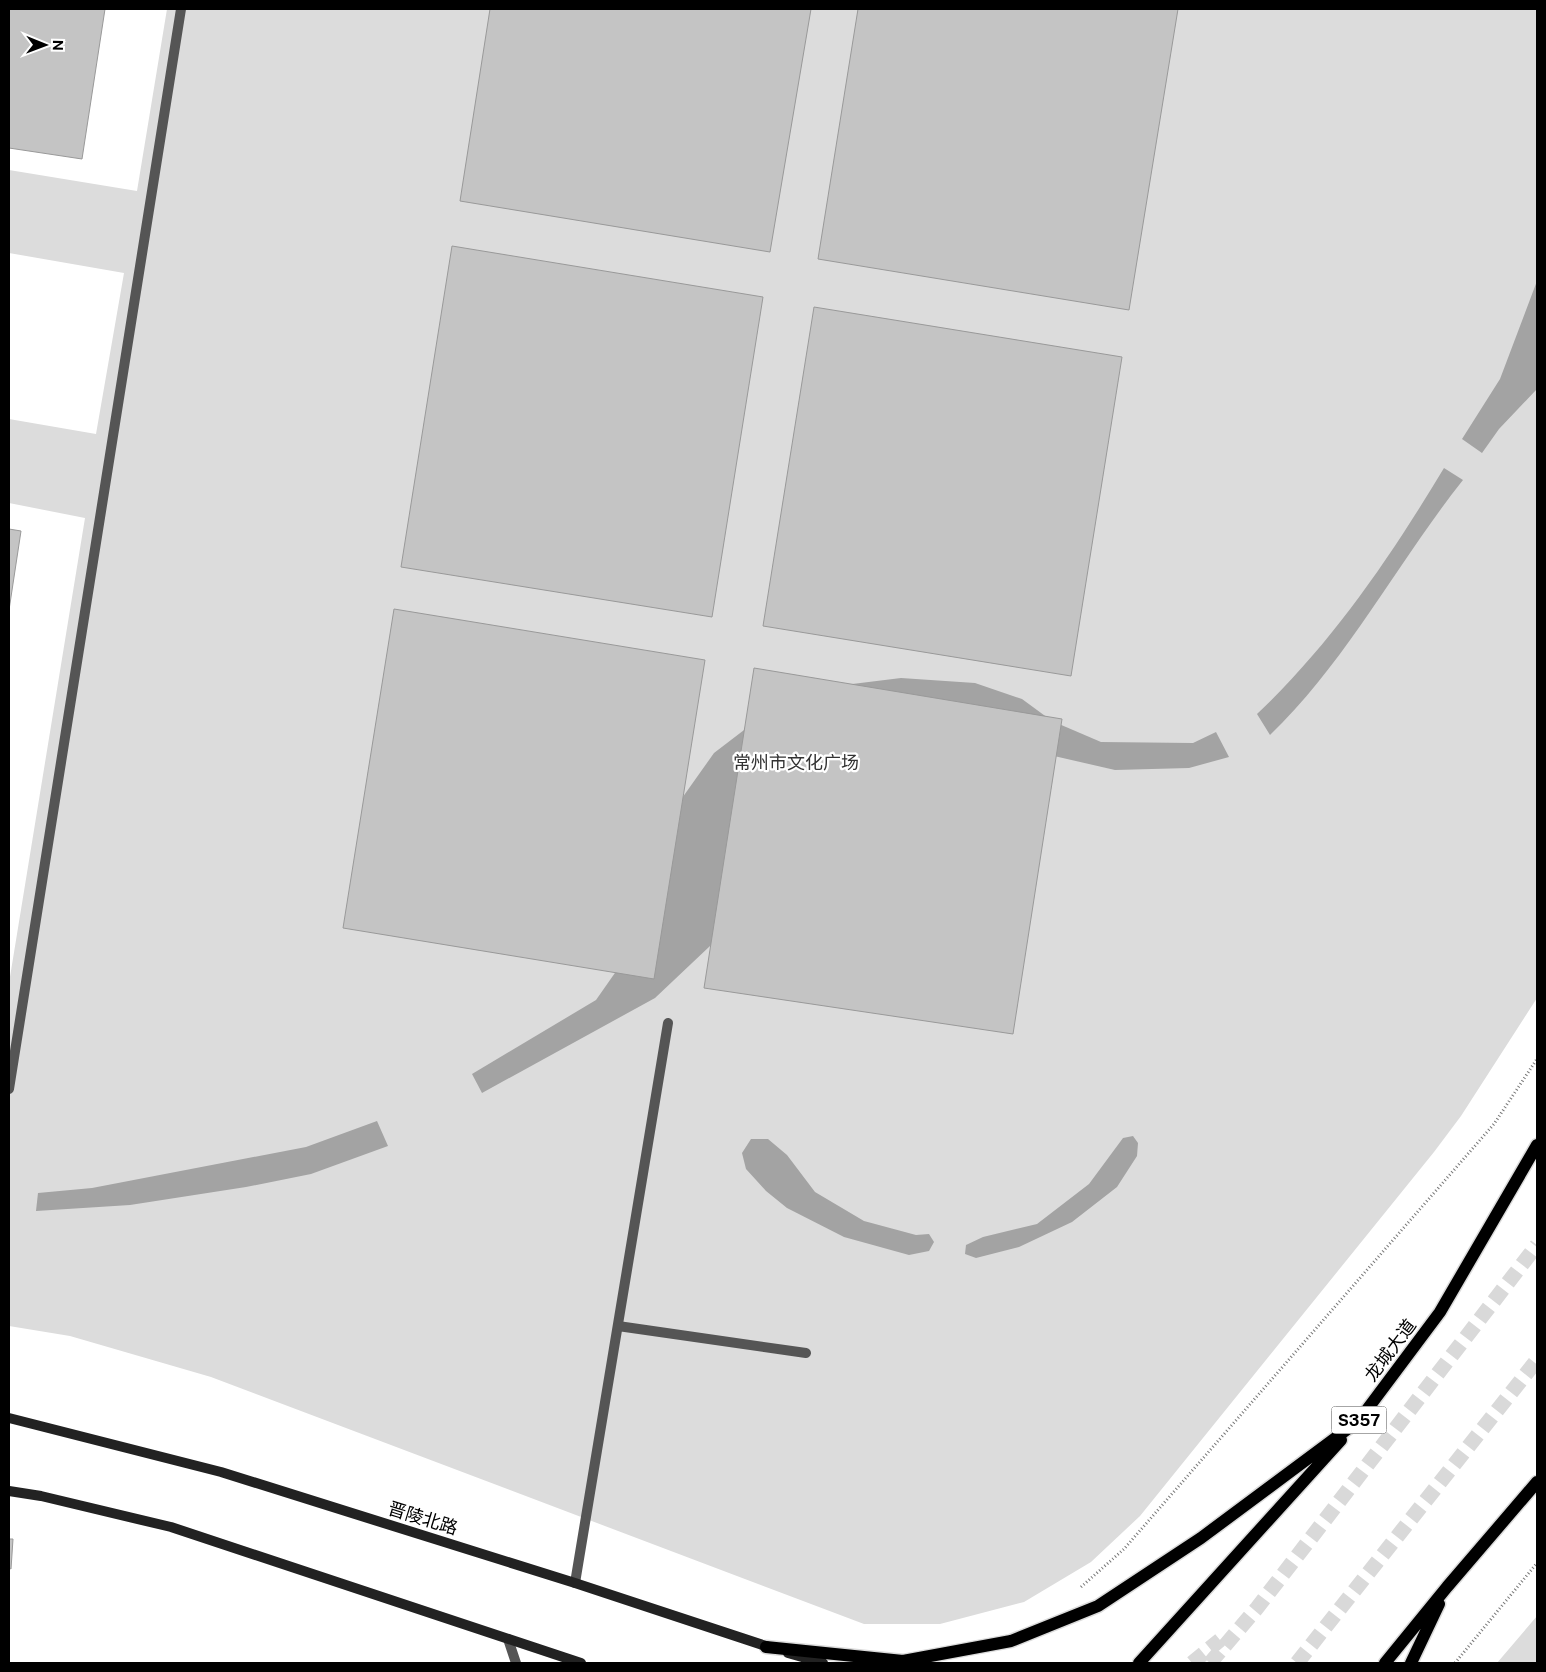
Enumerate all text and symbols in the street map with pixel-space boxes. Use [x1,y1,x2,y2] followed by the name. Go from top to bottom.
[20,20,70,70] north arrow
[50,40,66,51] text: N
[733,752,859,773] park label: 常州市文化广场
[1360,1315,1420,1385] street label: 龙城大道
[1332,1406,1386,1434] road number: S357
[386,1497,460,1539] street label: 晋陵北路

